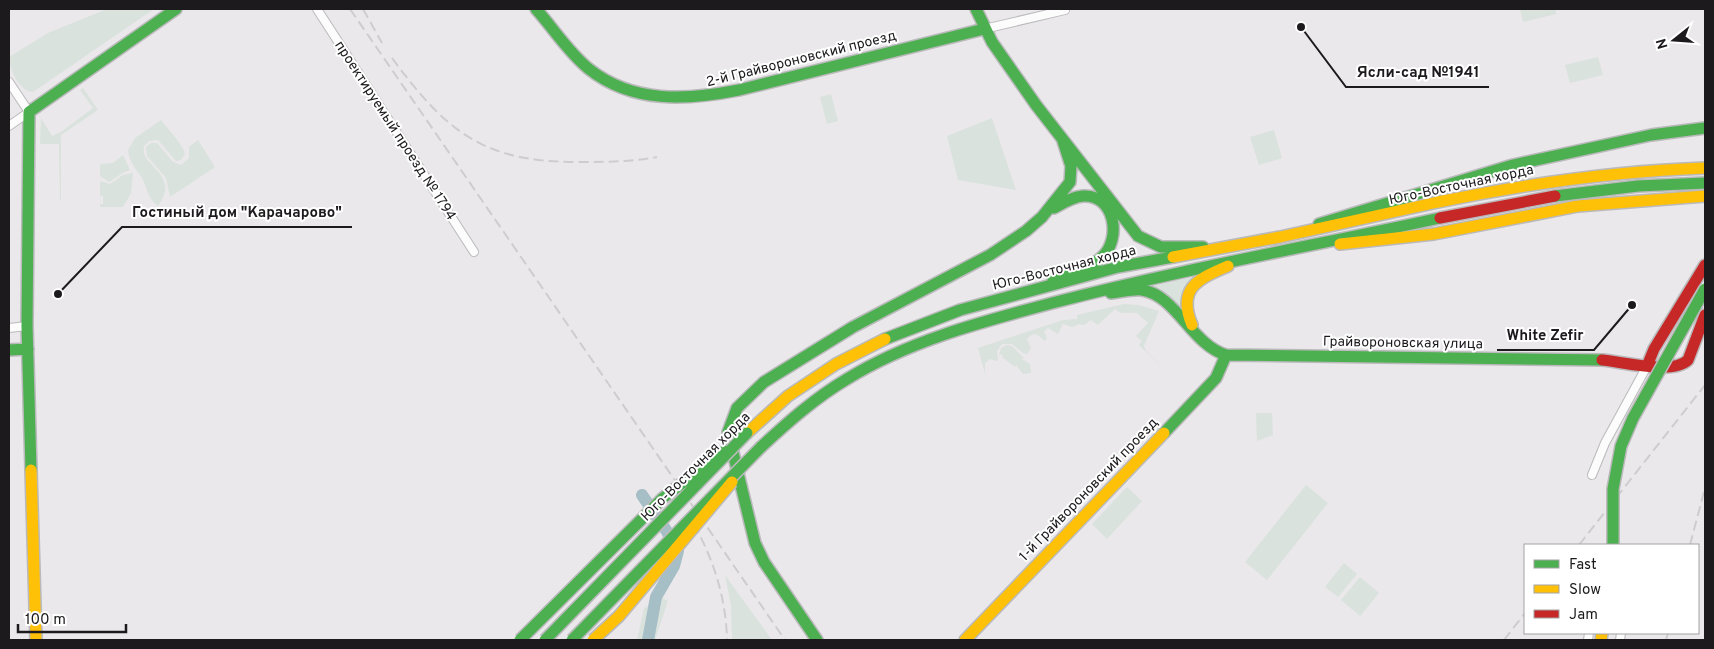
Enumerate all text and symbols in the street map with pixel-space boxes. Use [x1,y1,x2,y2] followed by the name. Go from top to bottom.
[1649,15,1699,65] north arrow
[705,28,898,91] street label: 2-й Грайвороновский проезд
[1653,36,1673,51] text: N
[330,38,459,224] street label: проектируемый проезд № 1794
[1346,57,1489,87] callout: Ясли-сад №1941
[1357,64,1479,83] text: Ясли-сад №1941
[1387,162,1535,209] street label: Юго-Восточная хорда
[122,197,352,227] callout: Гостиный дом "Карачарово"
[132,204,342,223] text: Гостиный дом "Карачарово"
[991,242,1138,295] street label: Юго-Восточная хорда
[1497,320,1594,350] callout: White Zefir
[1506,327,1584,346] text: White Zefir
[1323,334,1483,353] street label: Грайвороновская улица
[638,409,754,525] street label: Юго-Восточная хорда
[1016,415,1162,565] street label: 1-й Грайвороновский проезд
[1524,544,1699,634] legend
[1569,556,1597,575] text: Fast
[1569,581,1601,600] text: Slow
[18,602,125,634] scale bar
[1569,606,1598,625] text: Jam
[25,611,66,630] text: 100 m

